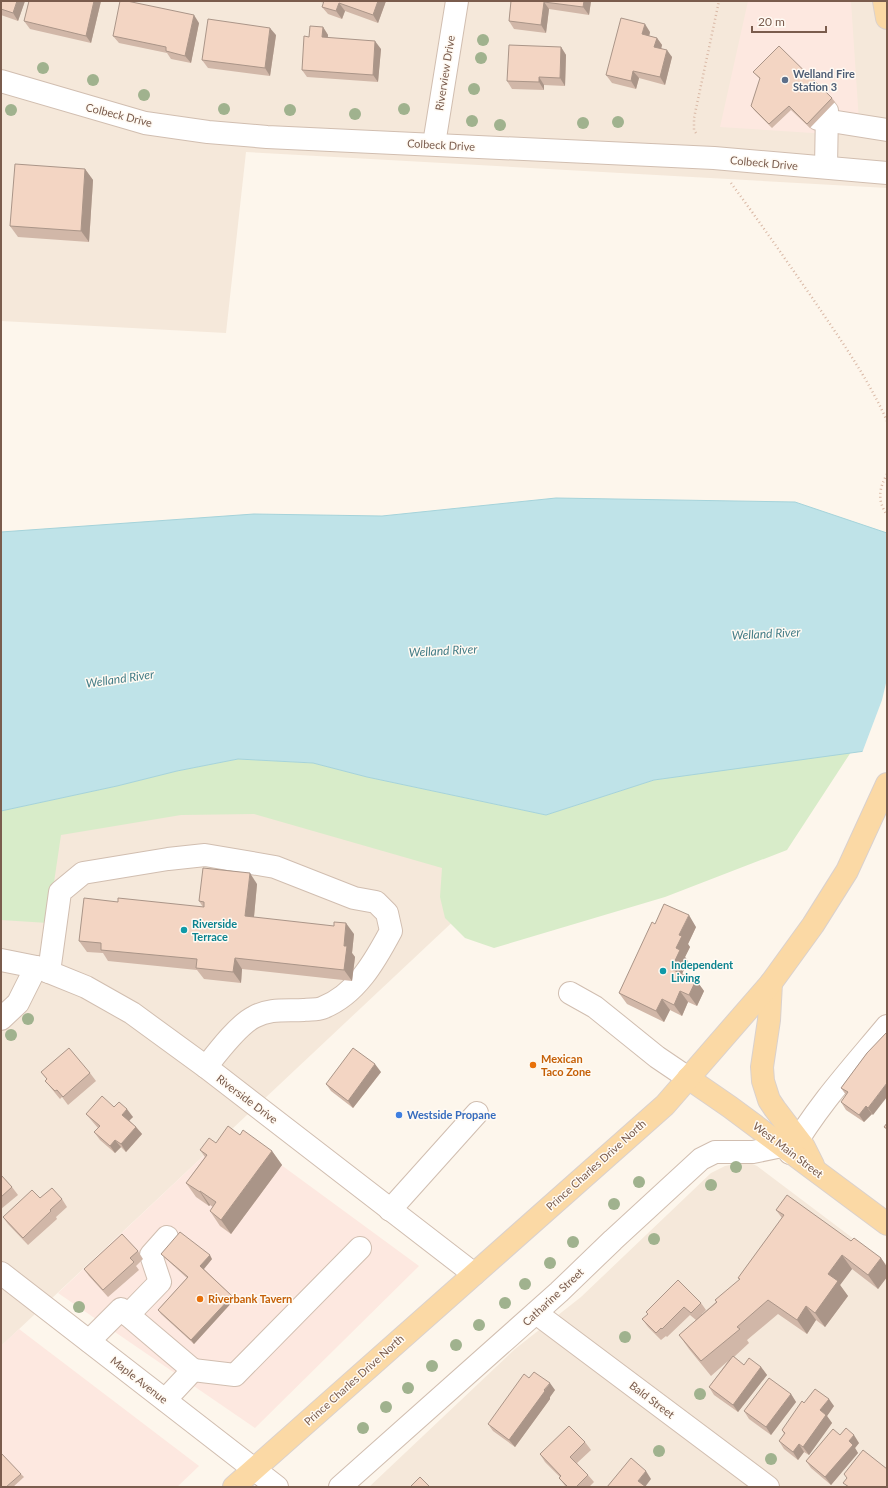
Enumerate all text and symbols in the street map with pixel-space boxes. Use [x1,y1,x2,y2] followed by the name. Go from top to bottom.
[752,8,826,34] scale bar
[758,14,785,29] text: 20 m
[432,34,457,112] street label: Riverview Drive
[793,67,855,93] place label: Welland Fire Station 3
[780,75,790,85] marker: Welland Fire Station 3
[85,100,154,129] street label: Colbeck Drive
[407,136,475,153] street label: Colbeck Drive
[730,153,799,172] street label: Colbeck Drive
[731,624,802,643] water label: Welland River
[408,641,479,660] water label: Welland River
[85,666,156,691] water label: Welland River
[192,917,237,943] place label: Riverside Terrace
[179,925,189,935] marker: Riverside Terrace
[671,958,734,984] place label: Independent Living
[658,966,668,976] marker: Independent Living
[541,1052,591,1078] place label: Mexican Taco Zone
[528,1060,538,1070] marker: Mexican Taco Zone
[214,1071,281,1126] street label: Riverside Drive
[407,1108,496,1121] place label: Westside Propane
[394,1110,404,1120] marker: Westside Propane
[543,1116,648,1213] street label: Prince Charles Drive North
[751,1119,826,1180] street label: West Main Street
[519,1265,586,1328] street label: Catharine Street
[208,1292,292,1305] place label: Riverbank Tavern
[195,1294,205,1304] marker: Riverbank Tavern
[301,1331,406,1428] street label: Prince Charles Drive North
[108,1353,171,1406] street label: Maple Avenue
[627,1378,677,1421] street label: Bald Street

